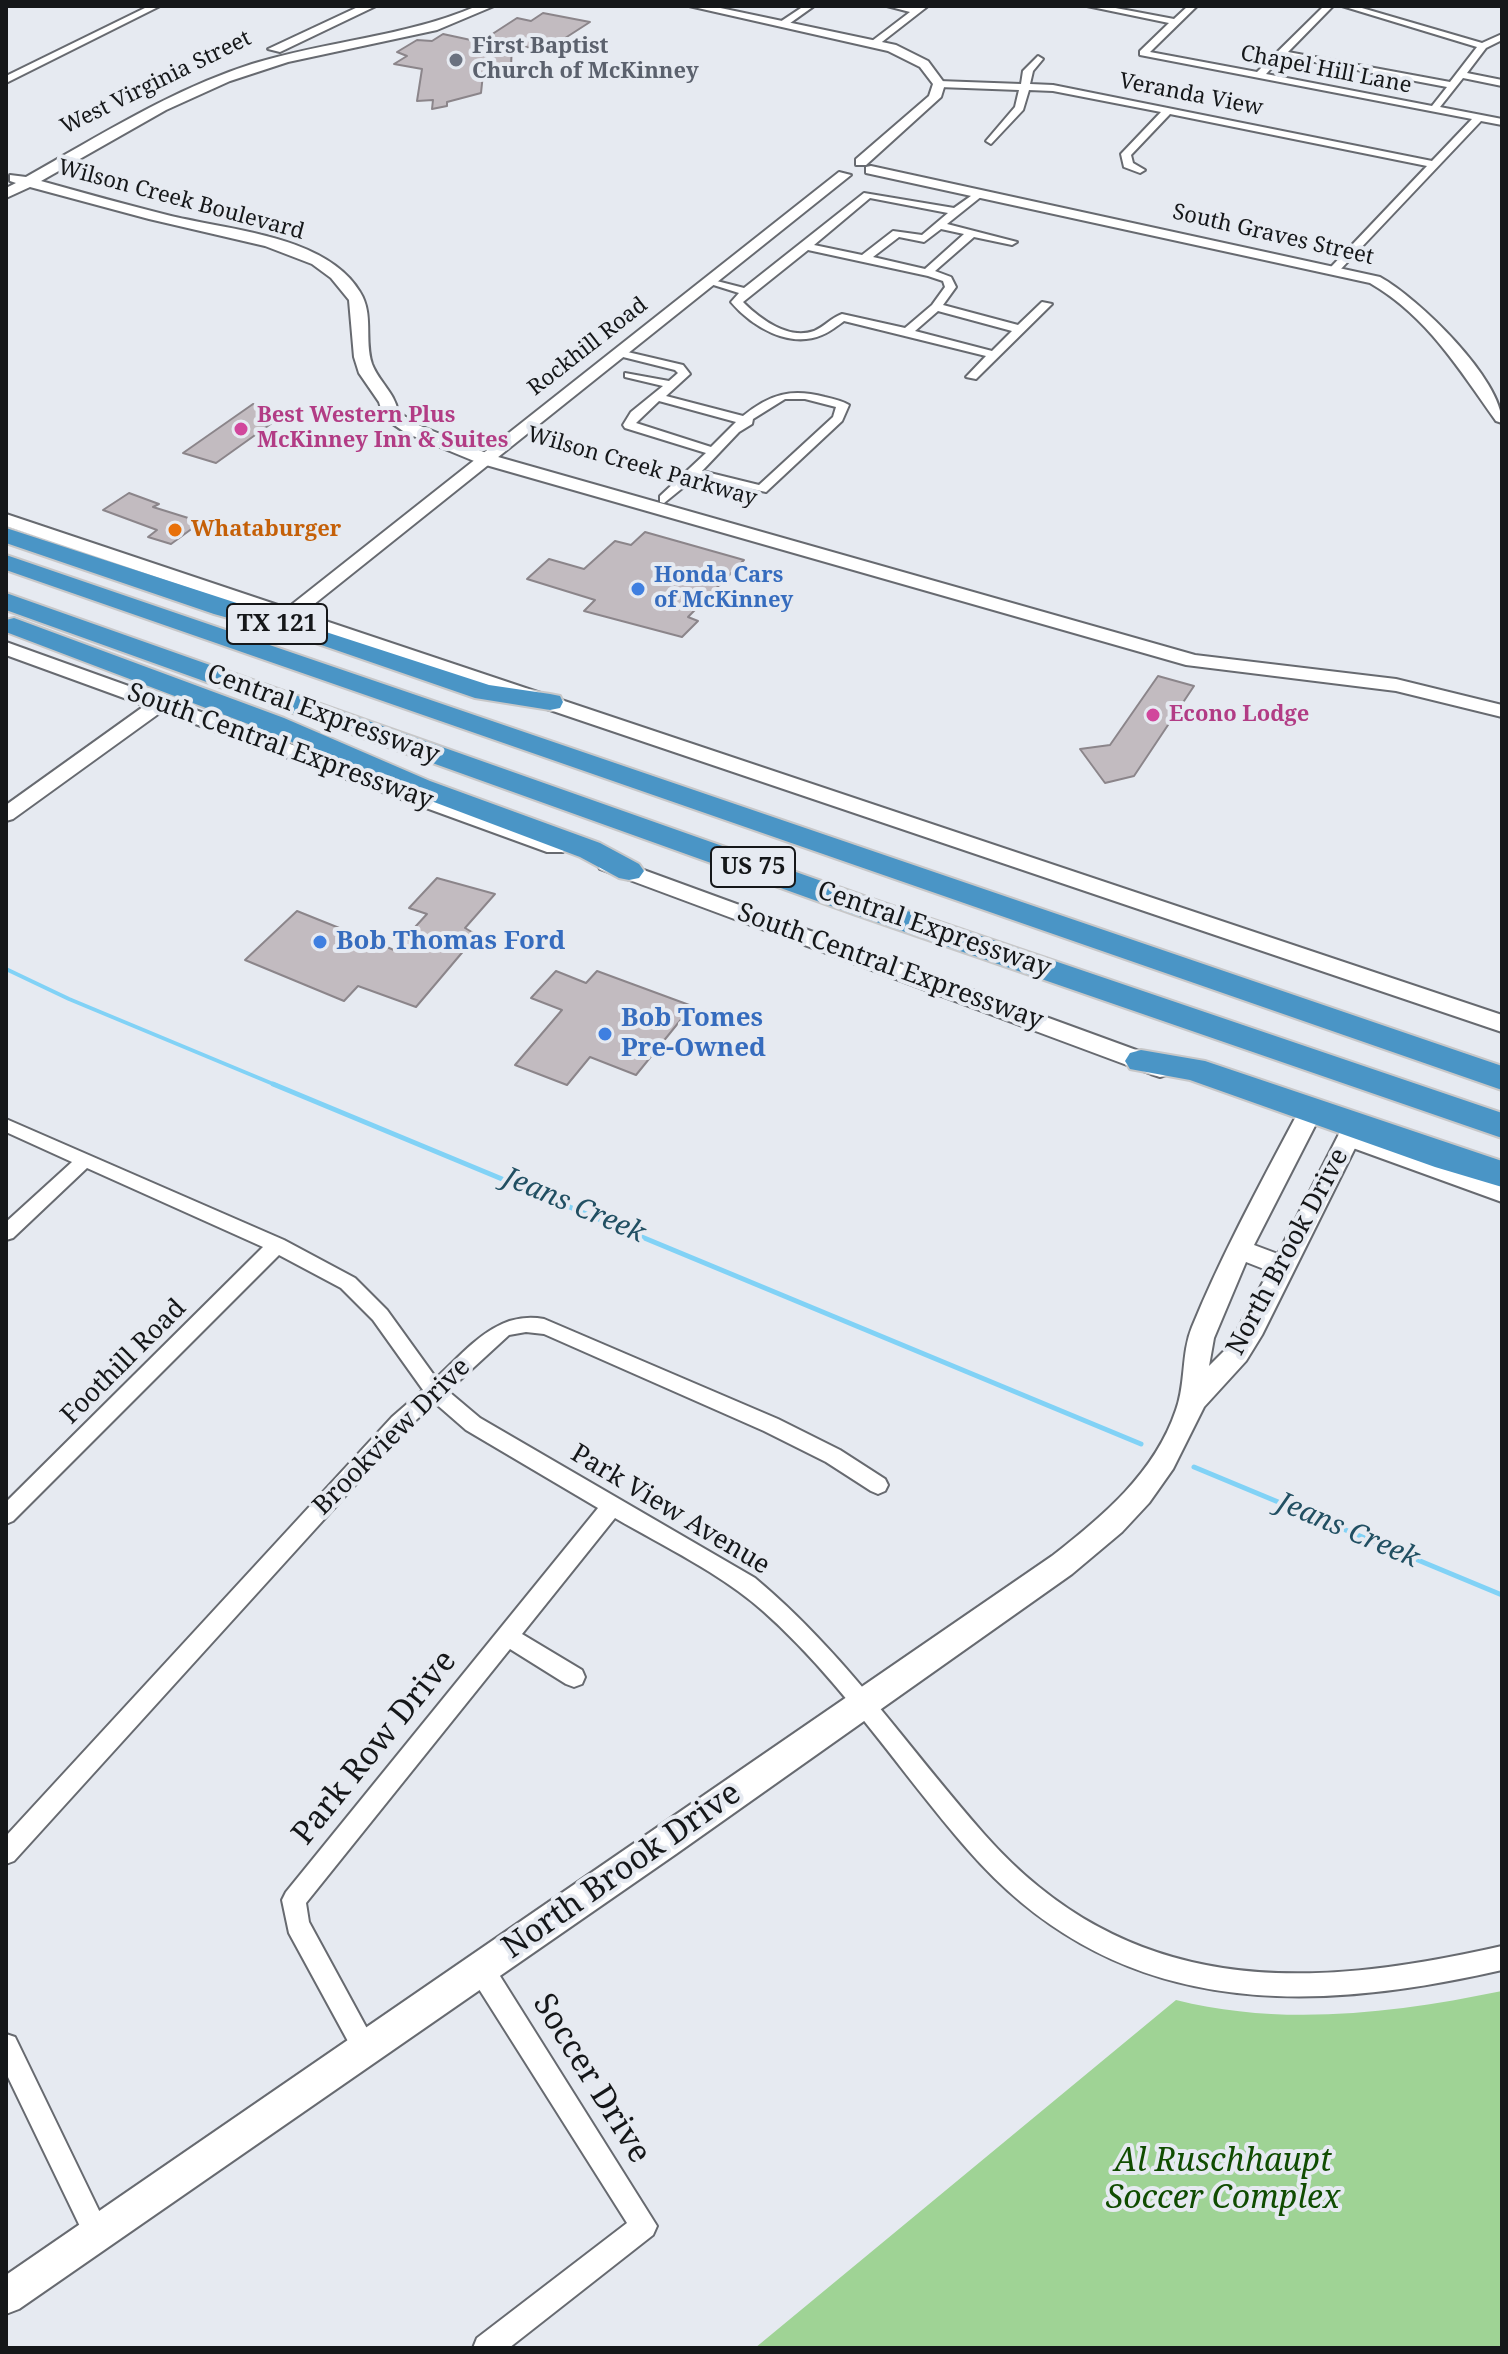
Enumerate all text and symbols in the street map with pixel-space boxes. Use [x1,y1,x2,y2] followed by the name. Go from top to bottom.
[56,25,256,141] street label: West Virginia Street
[472,34,699,86] place label: First Baptist Church of McKinney
[1238,40,1414,100] street label: Chapel Hill Lane
[447,51,465,69] marker: First Baptist Church of McKinney
[1117,68,1265,122] street label: Veranda View
[55,154,307,246] street label: Wilson Creek Boulevard
[1170,199,1376,271] street label: South Graves Street
[523,292,653,402] street label: Rockhill Road
[257,403,508,454] place label: Best Western Plus McKinney Inn & Suites
[232,420,250,438] marker: Best Western Plus McKinney Inn & Suites
[524,422,760,512] street label: Wilson Creek Parkway
[191,517,341,543] place label: Whataburger
[166,521,184,539] marker: Whataburger
[654,563,793,614] place label: Honda Cars of McKinney
[629,580,647,598] marker: Honda Cars of McKinney
[227,604,327,644] road number: TX 121
[203,658,443,772] street label: Central Expressway
[123,677,437,817] street label: South Central Expressway
[1169,702,1309,728] place label: Econo Lodge
[1144,706,1162,724] marker: Econo Lodge
[711,847,795,887] road number: US 75
[813,875,1055,985] street label: Central Expressway
[733,897,1047,1037] street label: South Central Expressway
[336,926,565,958] place label: Bob Thomas Ford
[311,933,329,951] marker: Bob Thomas Ford
[621,1003,766,1064] place label: Bob Tomes Pre-Owned
[596,1025,614,1043] marker: Bob Tomes Pre-Owned
[1220,1144,1356,1360] street label: North Brook Drive
[498,1161,650,1251] water label: Jeans Creek
[55,1293,193,1431] street label: Foothill Road
[307,1352,477,1522] street label: Brookview Drive
[565,1438,775,1582] street label: Park View Avenue
[1272,1486,1424,1576] water label: Jeans Creek
[285,1643,465,1853] street label: Park Row Drive
[495,1774,749,1968] street label: North Brook Drive
[524,1987,658,2171] street label: Soccer Drive
[1106,2143,1340,2218] park label: Al Ruschhaupt Soccer Complex

